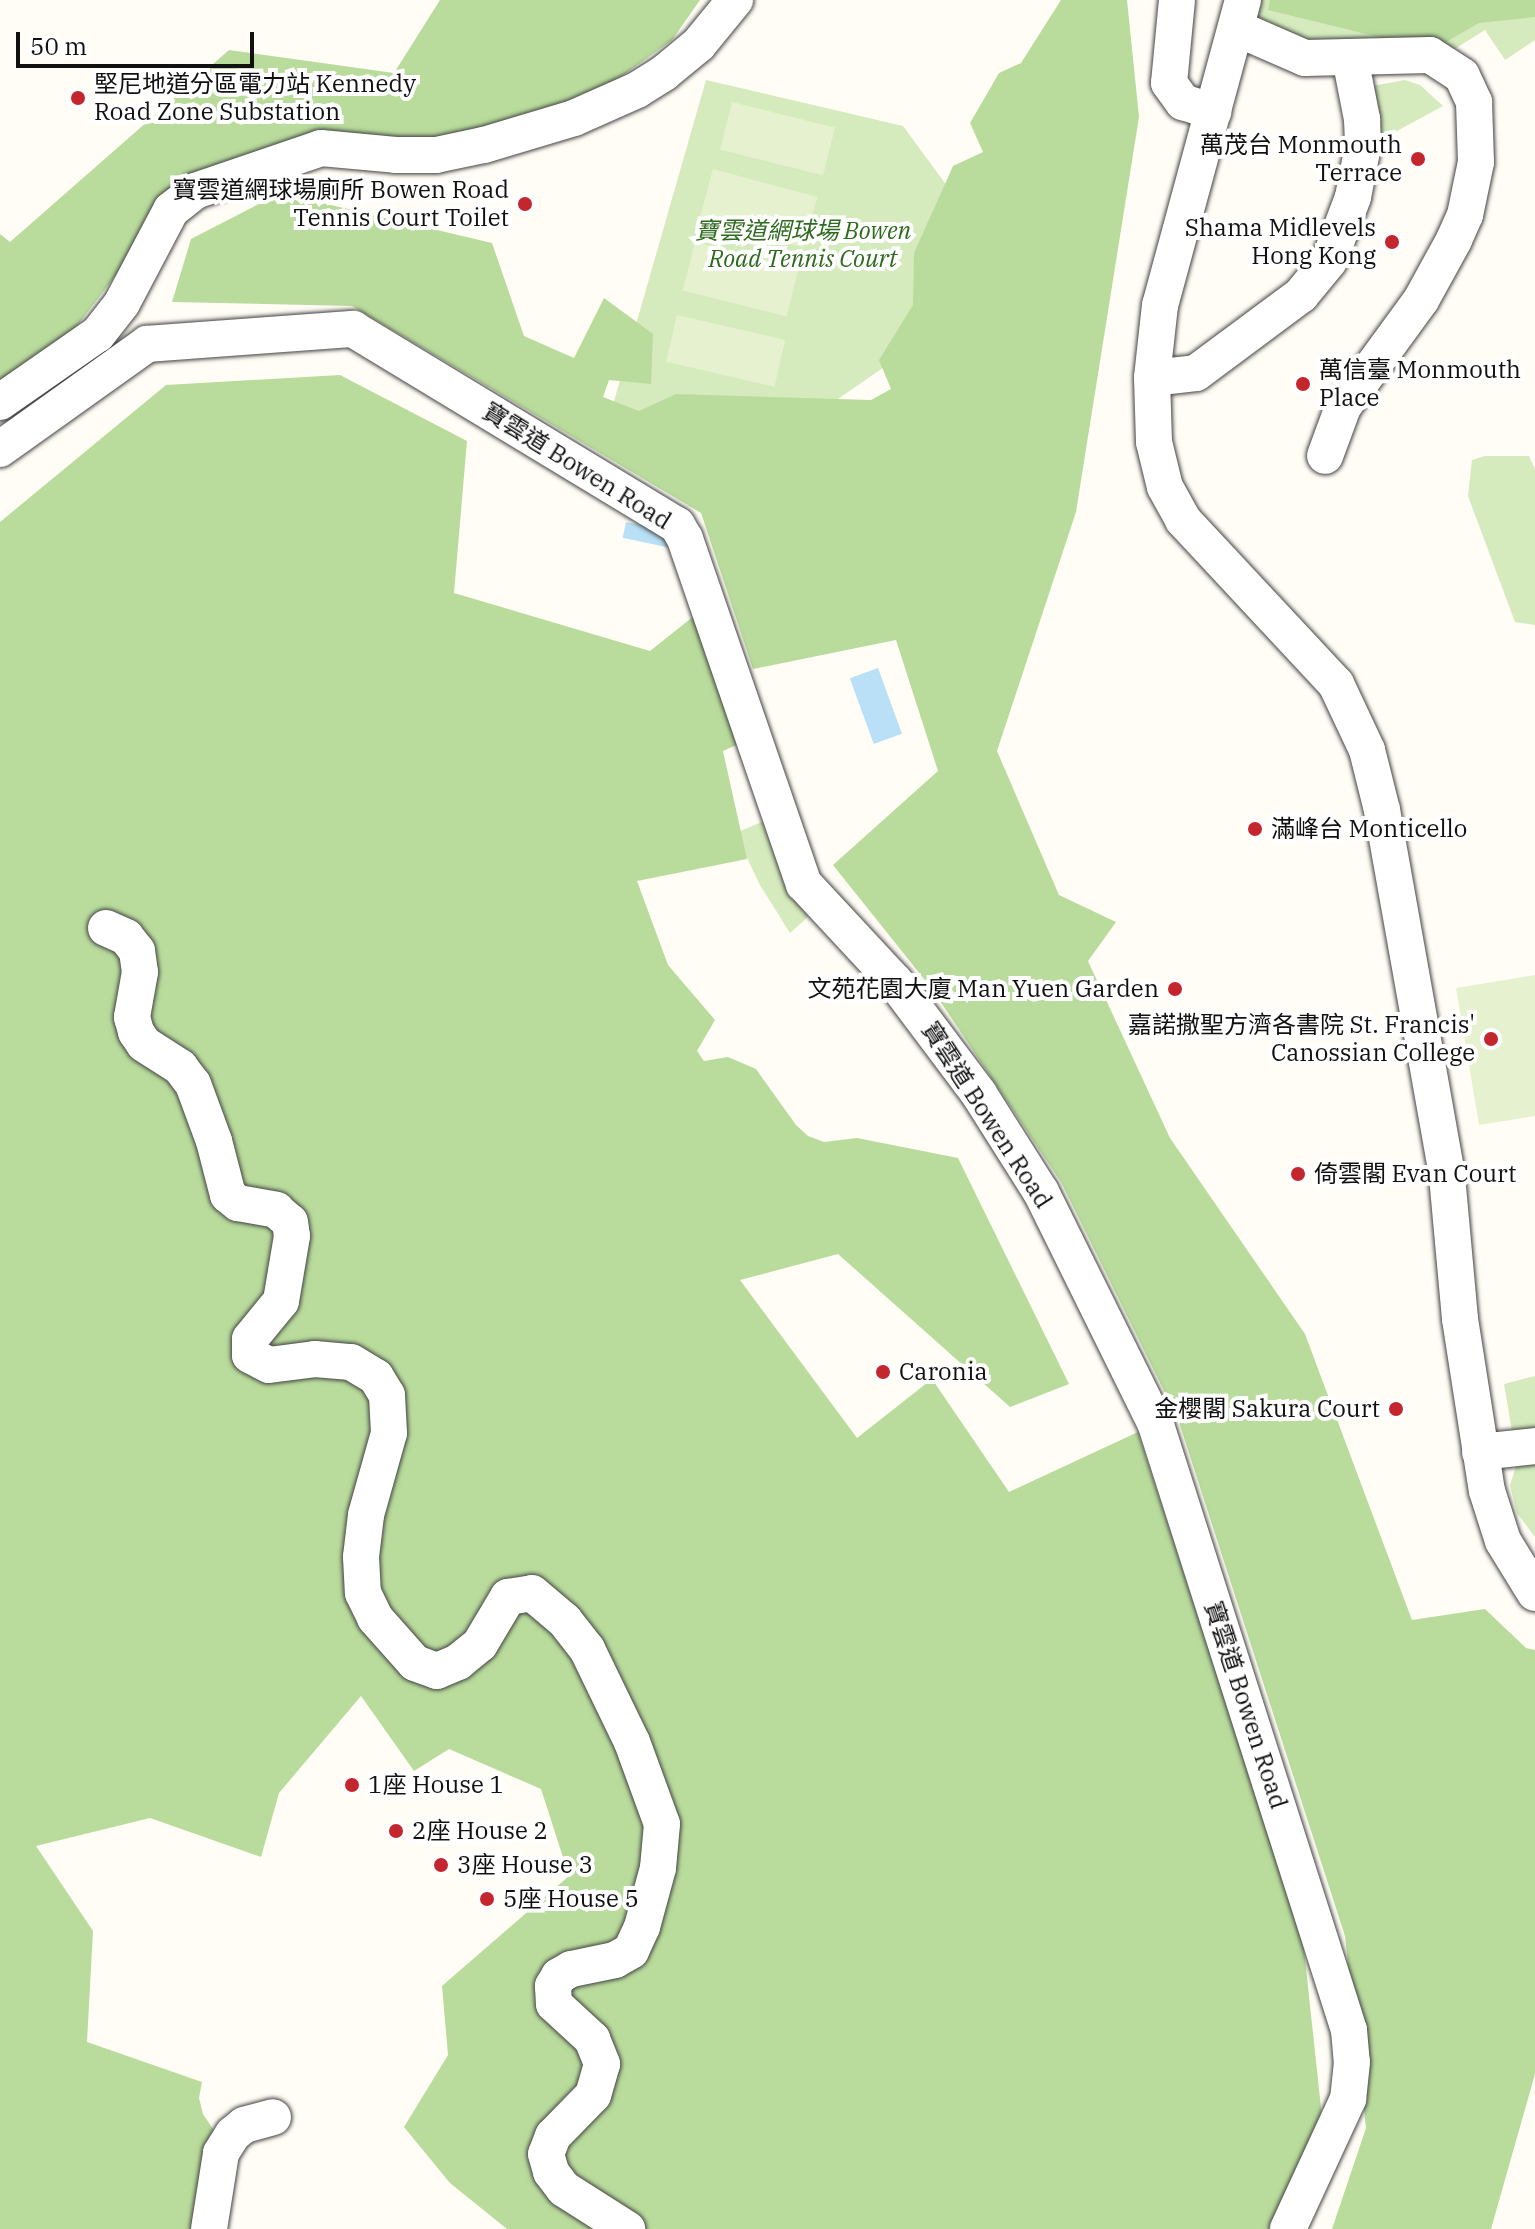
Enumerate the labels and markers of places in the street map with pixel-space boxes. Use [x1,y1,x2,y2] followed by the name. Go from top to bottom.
[94,70,416,126] place label: 堅尼地道分區電力站 Kennedy Road Zone Substation
[69,89,87,107] marker: 堅尼地道分區電力站 Kennedy Road Zone Substation
[1200,131,1402,187] place label: 萬茂台 Monmouth Terrace
[1409,150,1427,168] marker: 萬茂台 Monmouth Terrace
[172,176,509,232] place label: 寶雲道網球場廁所 Bowen Road Tennis Court Toilet
[516,195,534,213] marker: 寶雲道網球場廁所 Bowen Road Tennis Court Toilet
[1185,214,1376,270] place label: Shama Midlevels Hong Kong
[1383,233,1401,251] marker: Shama Midlevels Hong Kong
[1319,356,1521,412] place label: 萬信臺 Monmouth Place
[1294,375,1312,393] marker: 萬信臺 Monmouth Place
[1271,815,1467,843] place label: 滿峰台 Monticello
[1246,820,1264,838] marker: 滿峰台 Monticello
[808,975,1159,1003] place label: 文苑花園大廈 Man Yuen Garden
[1166,980,1184,998] marker: 文苑花園大廈 Man Yuen Garden
[1128,1011,1475,1067] place label: 嘉諾撒聖方濟各書院 St. Francis' Canossian College
[1482,1030,1500,1048] marker: 嘉諾撒聖方濟各書院 St. Francis' Canossian College
[1314,1160,1516,1188] place label: 倚雲閣 Evan Court
[1289,1165,1307,1183] marker: 倚雲閣 Evan Court
[899,1358,988,1386] place label: Caronia
[874,1363,892,1381] marker: Caronia
[1154,1395,1380,1423] place label: 金櫻閣 Sakura Court
[1387,1400,1405,1418] marker: 金櫻閣 Sakura Court
[368,1771,504,1799] place label: 1座 House 1
[343,1776,361,1794] marker: 1座 House 1
[412,1817,548,1845] place label: 2座 House 2
[387,1822,405,1840] marker: 2座 House 2
[457,1851,593,1879] place label: 3座 House 3
[432,1856,450,1874] marker: 3座 House 3
[503,1885,639,1913] place label: 5座 House 5
[478,1890,496,1908] marker: 5座 House 5

